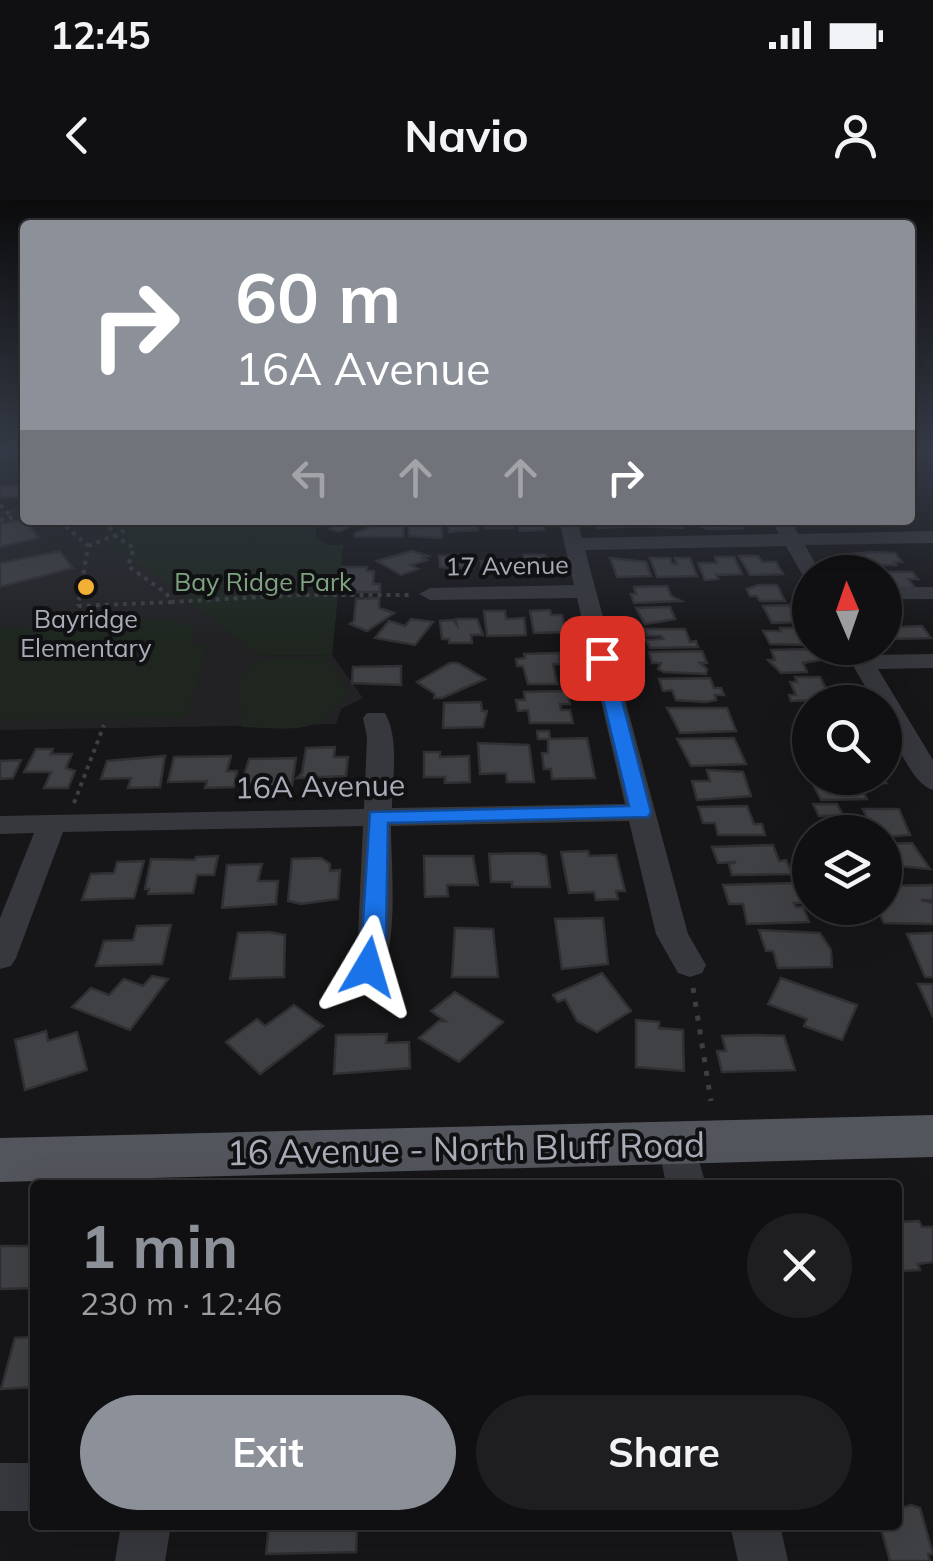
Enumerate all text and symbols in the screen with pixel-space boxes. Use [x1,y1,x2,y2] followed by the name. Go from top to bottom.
[50,11,151,59] text: 12:45
[404,107,529,163] text: Navio
[50,108,105,163] icon: back
[828,108,883,163] icon: person
[235,253,401,341] text: 60 m
[70,260,200,390] icon: right
[235,340,491,396] text: 16A Avenue
[283,450,338,505] icon: left
[388,450,443,505] icon: ahead
[493,450,548,505] icon: ahead
[598,450,653,505] icon: right
[445,548,569,582] street label: 17 Avenue
[792,555,902,665] north arrow
[792,555,902,925] map controls
[174,566,353,597] park label: Bay Ridge Park
[75,576,97,598] marker: Bayridge Elementary
[20,603,152,663] place label: Bayridge Elementary
[560,616,645,701] pin
[575,631,630,686] icon: arrive
[792,685,902,795] button: search
[234,766,406,806] street label: 16A Avenue
[792,815,902,925] button: layers
[316,915,420,1019] position arrow
[226,1122,706,1174] street label: 16 Avenue - North Bluff Road
[80,1208,238,1283] text: 1 min
[747,1213,852,1318] button: close
[80,1283,282,1323] text: 230 m · 12:46
[80,1395,456,1510] button: Exit
[476,1395,852,1510] button: Share

